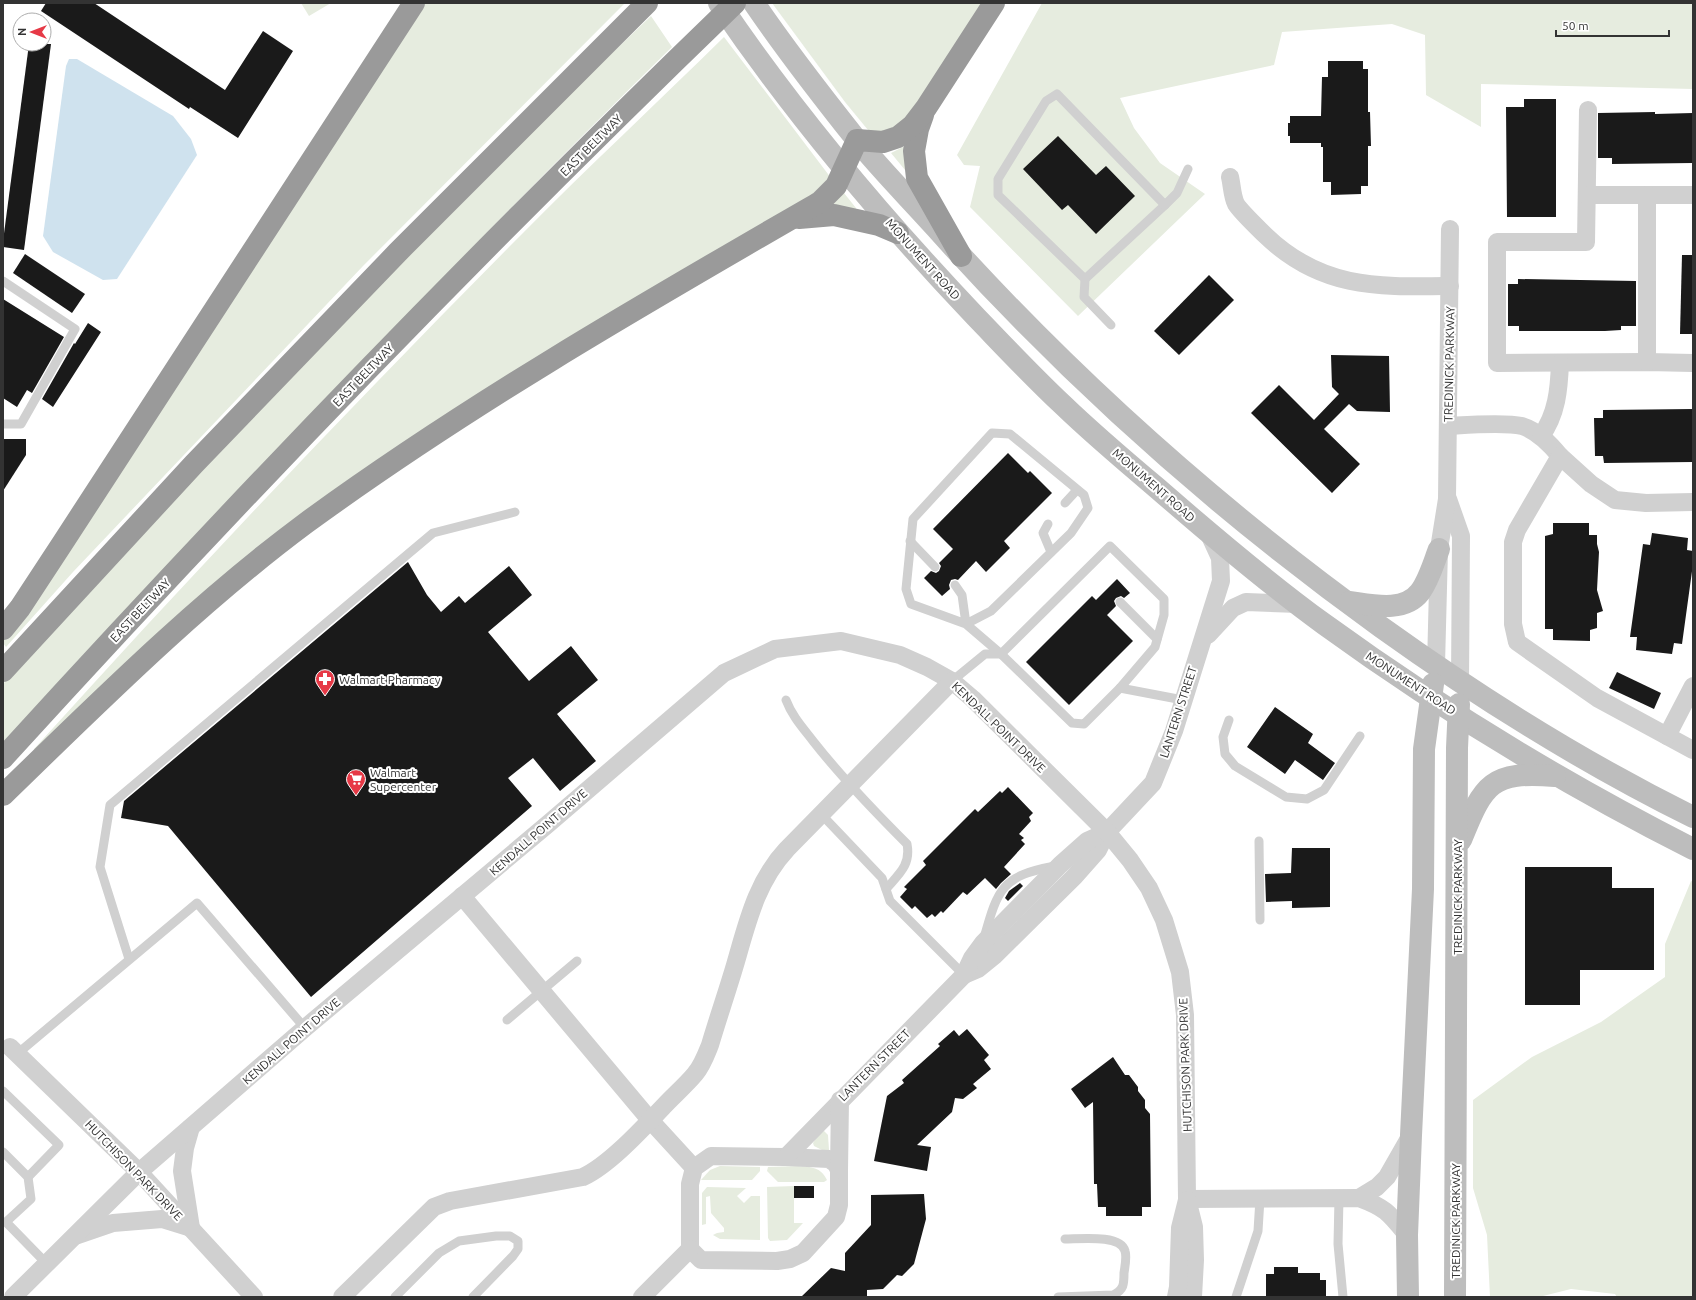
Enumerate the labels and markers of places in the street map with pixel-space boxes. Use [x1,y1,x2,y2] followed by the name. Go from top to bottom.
[314,668,336,696] pharmacy icon: Walmart Pharmacy
[339,673,441,686] place label: Walmart Pharmacy
[370,766,437,793] place label: Walmart Supercenter
[345,768,367,796] supermarket icon: Walmart Supercenter

